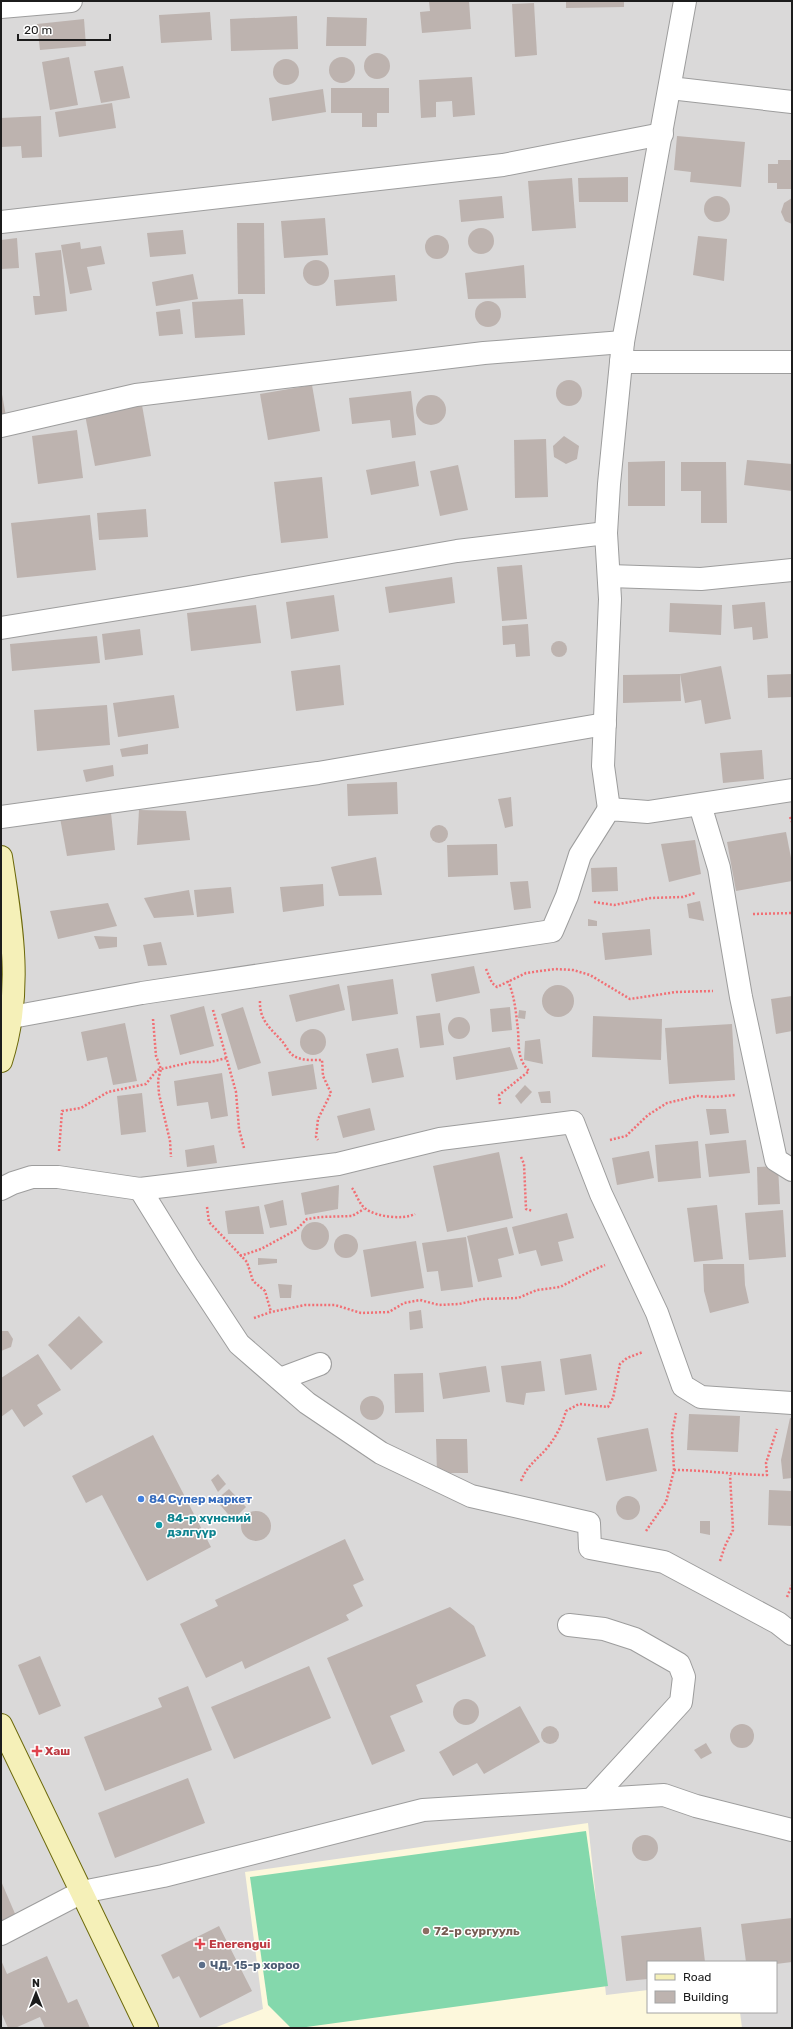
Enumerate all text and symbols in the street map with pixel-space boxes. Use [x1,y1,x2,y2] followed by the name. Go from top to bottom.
[18,16,110,42] scale bar
[24,23,52,37] text: 20 m
[149,1492,252,1506] place label: 84 Сүпер маркет
[136,1494,146,1504] marker: 84 Сүпер маркет
[167,1511,251,1539] place label: 84-р хүнсний дэлгүүр
[154,1520,164,1530] marker: 84-р хүнсний дэлгүүр
[45,1744,70,1758] place label: Хаш
[32,1746,42,1756] marker: Хаш
[434,1924,520,1938] place label: 72-р сургууль
[421,1926,431,1936] marker: 72-р сургууль
[209,1937,270,1951] place label: Enerengui
[194,1938,206,1950] marker: Enerengui
[210,1958,300,1972] place label: ЧД, 15-р хороо
[197,1960,207,1970] marker: ЧД, 15-р хороо
[647,1961,777,2013] legend
[683,1970,711,1984] text: Road
[16,1973,56,2013] north arrow
[32,1977,40,1990] text: N
[683,1990,729,2004] text: Building

